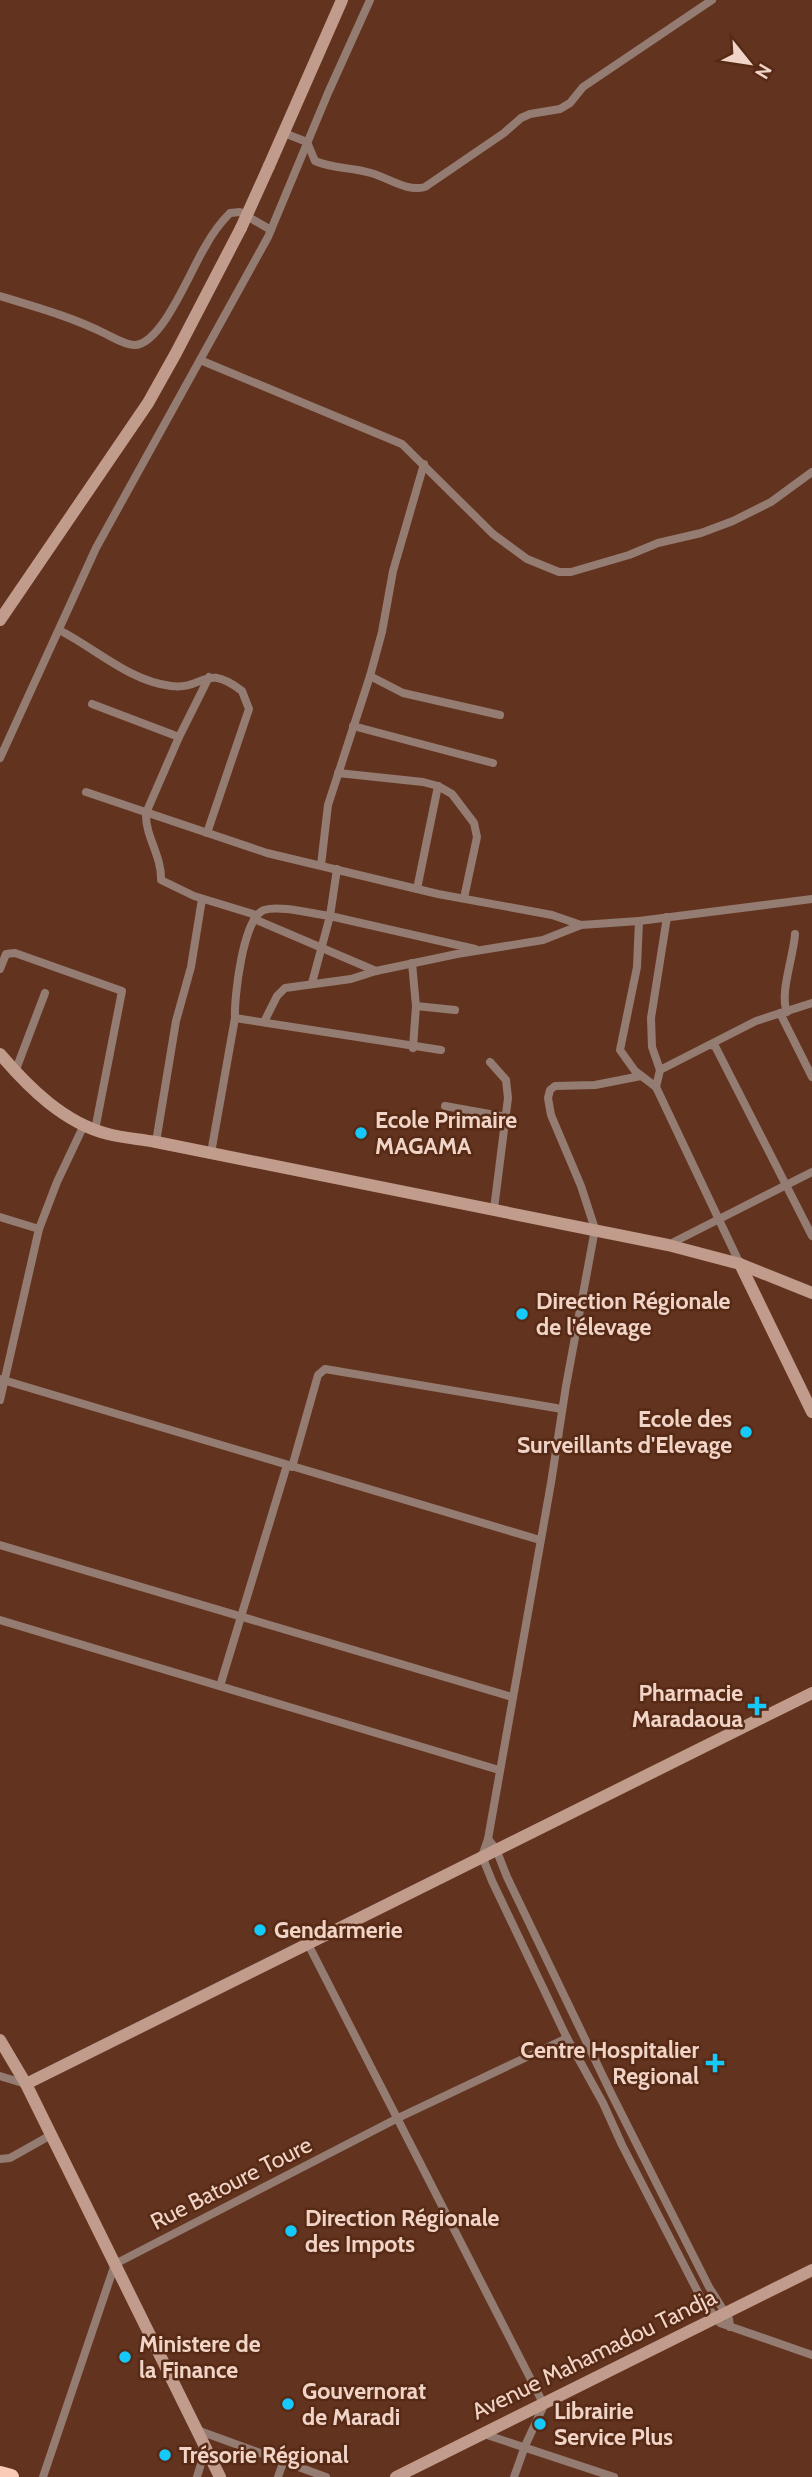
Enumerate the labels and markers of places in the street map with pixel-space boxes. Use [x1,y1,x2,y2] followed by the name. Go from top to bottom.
[375,1106,517,1160] place label: Ecole Primaire MAGAMA
[353,1125,369,1141] marker: Ecole Primaire MAGAMA
[536,1287,731,1341] place label: Direction Régionale de l'élevage
[514,1306,530,1322] marker: Direction Régionale de l'élevage
[517,1405,732,1459] place label: Ecole des Surveillants d'Elevage
[738,1424,754,1440] marker: Ecole des Surveillants d'Elevage
[632,1679,744,1733] place label: Pharmacie Maradaoua
[749,1698,765,1714] marker: Pharmacie Maradaoua
[274,1916,403,1944] place label: Gendarmerie
[252,1922,268,1938] marker: Gendarmerie
[520,2036,699,2090] place label: Centre Hospitalier Regional
[705,2053,725,2073] marker: Centre Hospitalier Regional
[305,2204,500,2258] place label: Direction Régionale des Impots
[283,2223,299,2239] marker: Direction Régionale des Impots
[139,2330,261,2384] place label: Ministere de la Finance
[117,2349,133,2365] marker: Ministere de la Finance
[302,2377,426,2431] place label: Gouvernorat de Maradi
[280,2396,296,2412] marker: Gouvernorat de Maradi
[554,2397,673,2451] place label: Librairie Service Plus
[532,2416,548,2432] marker: Librairie Service Plus
[179,2441,349,2469] place label: Trésorie Régional
[157,2447,173,2463] marker: Trésorie Régional

